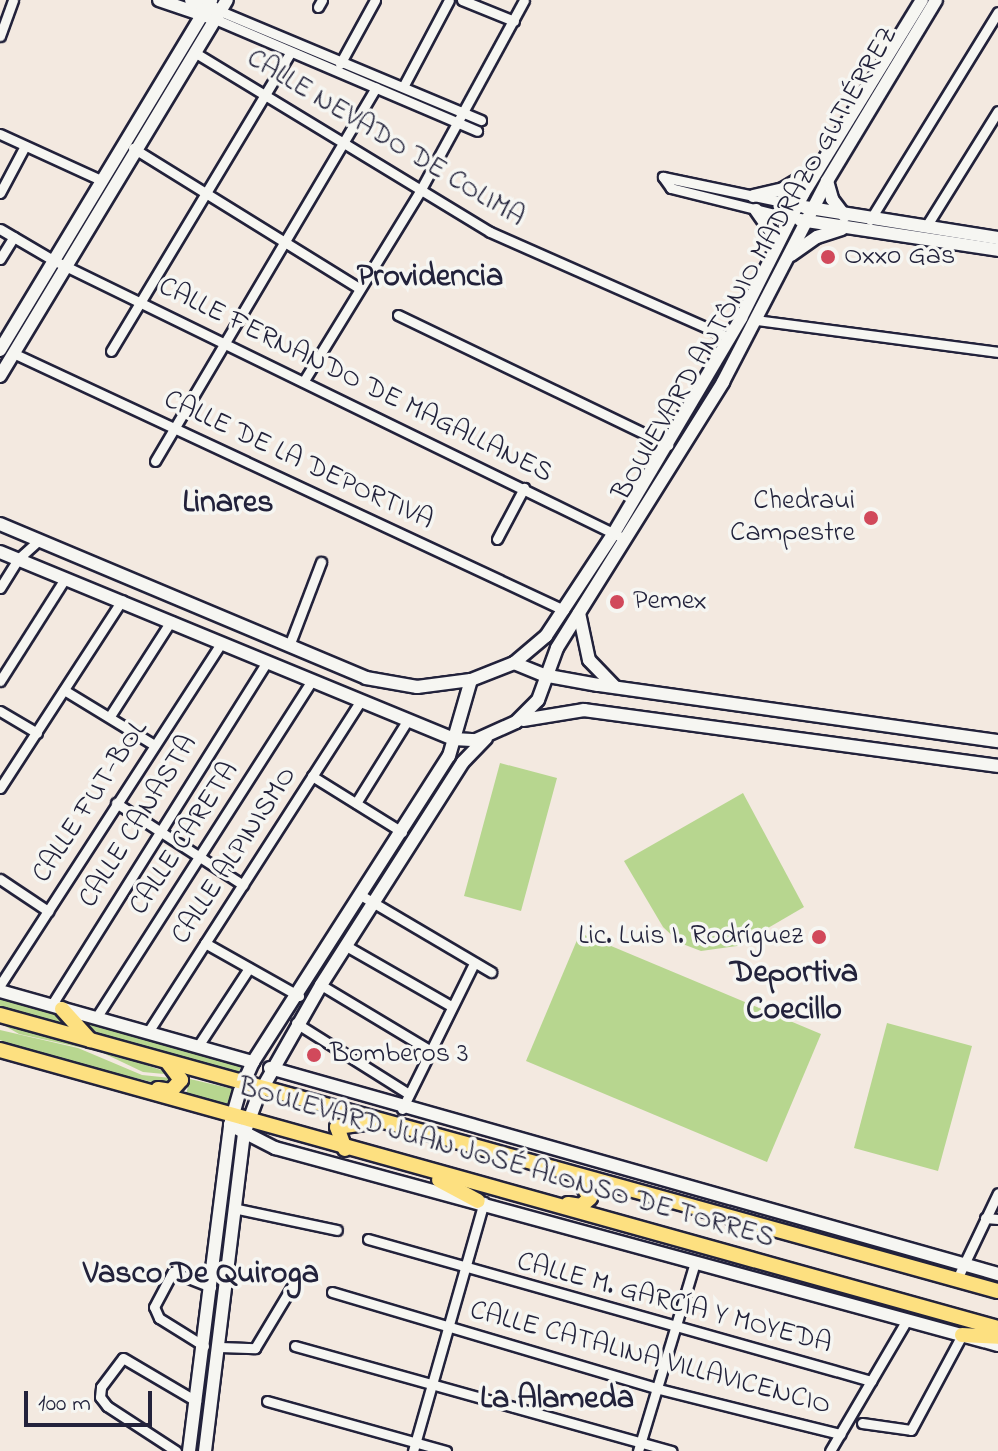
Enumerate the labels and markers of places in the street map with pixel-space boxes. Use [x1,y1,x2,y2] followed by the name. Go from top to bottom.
[844,240,955,274] place label: Oxxo Gas
[819,248,837,266] marker: Oxxo Gas
[730,485,855,551] place label: Chedraui Campestre
[862,509,880,527] marker: Chedraui Campestre
[633,585,707,619] place label: Pemex
[608,593,626,611] marker: Pemex
[578,920,803,954] place label: Lic. Luis I. Rodríguez
[810,928,828,946] marker: Lic. Luis I. Rodríguez
[330,1038,469,1072] place label: Bomberos 3
[305,1046,323,1064] marker: Bomberos 3

